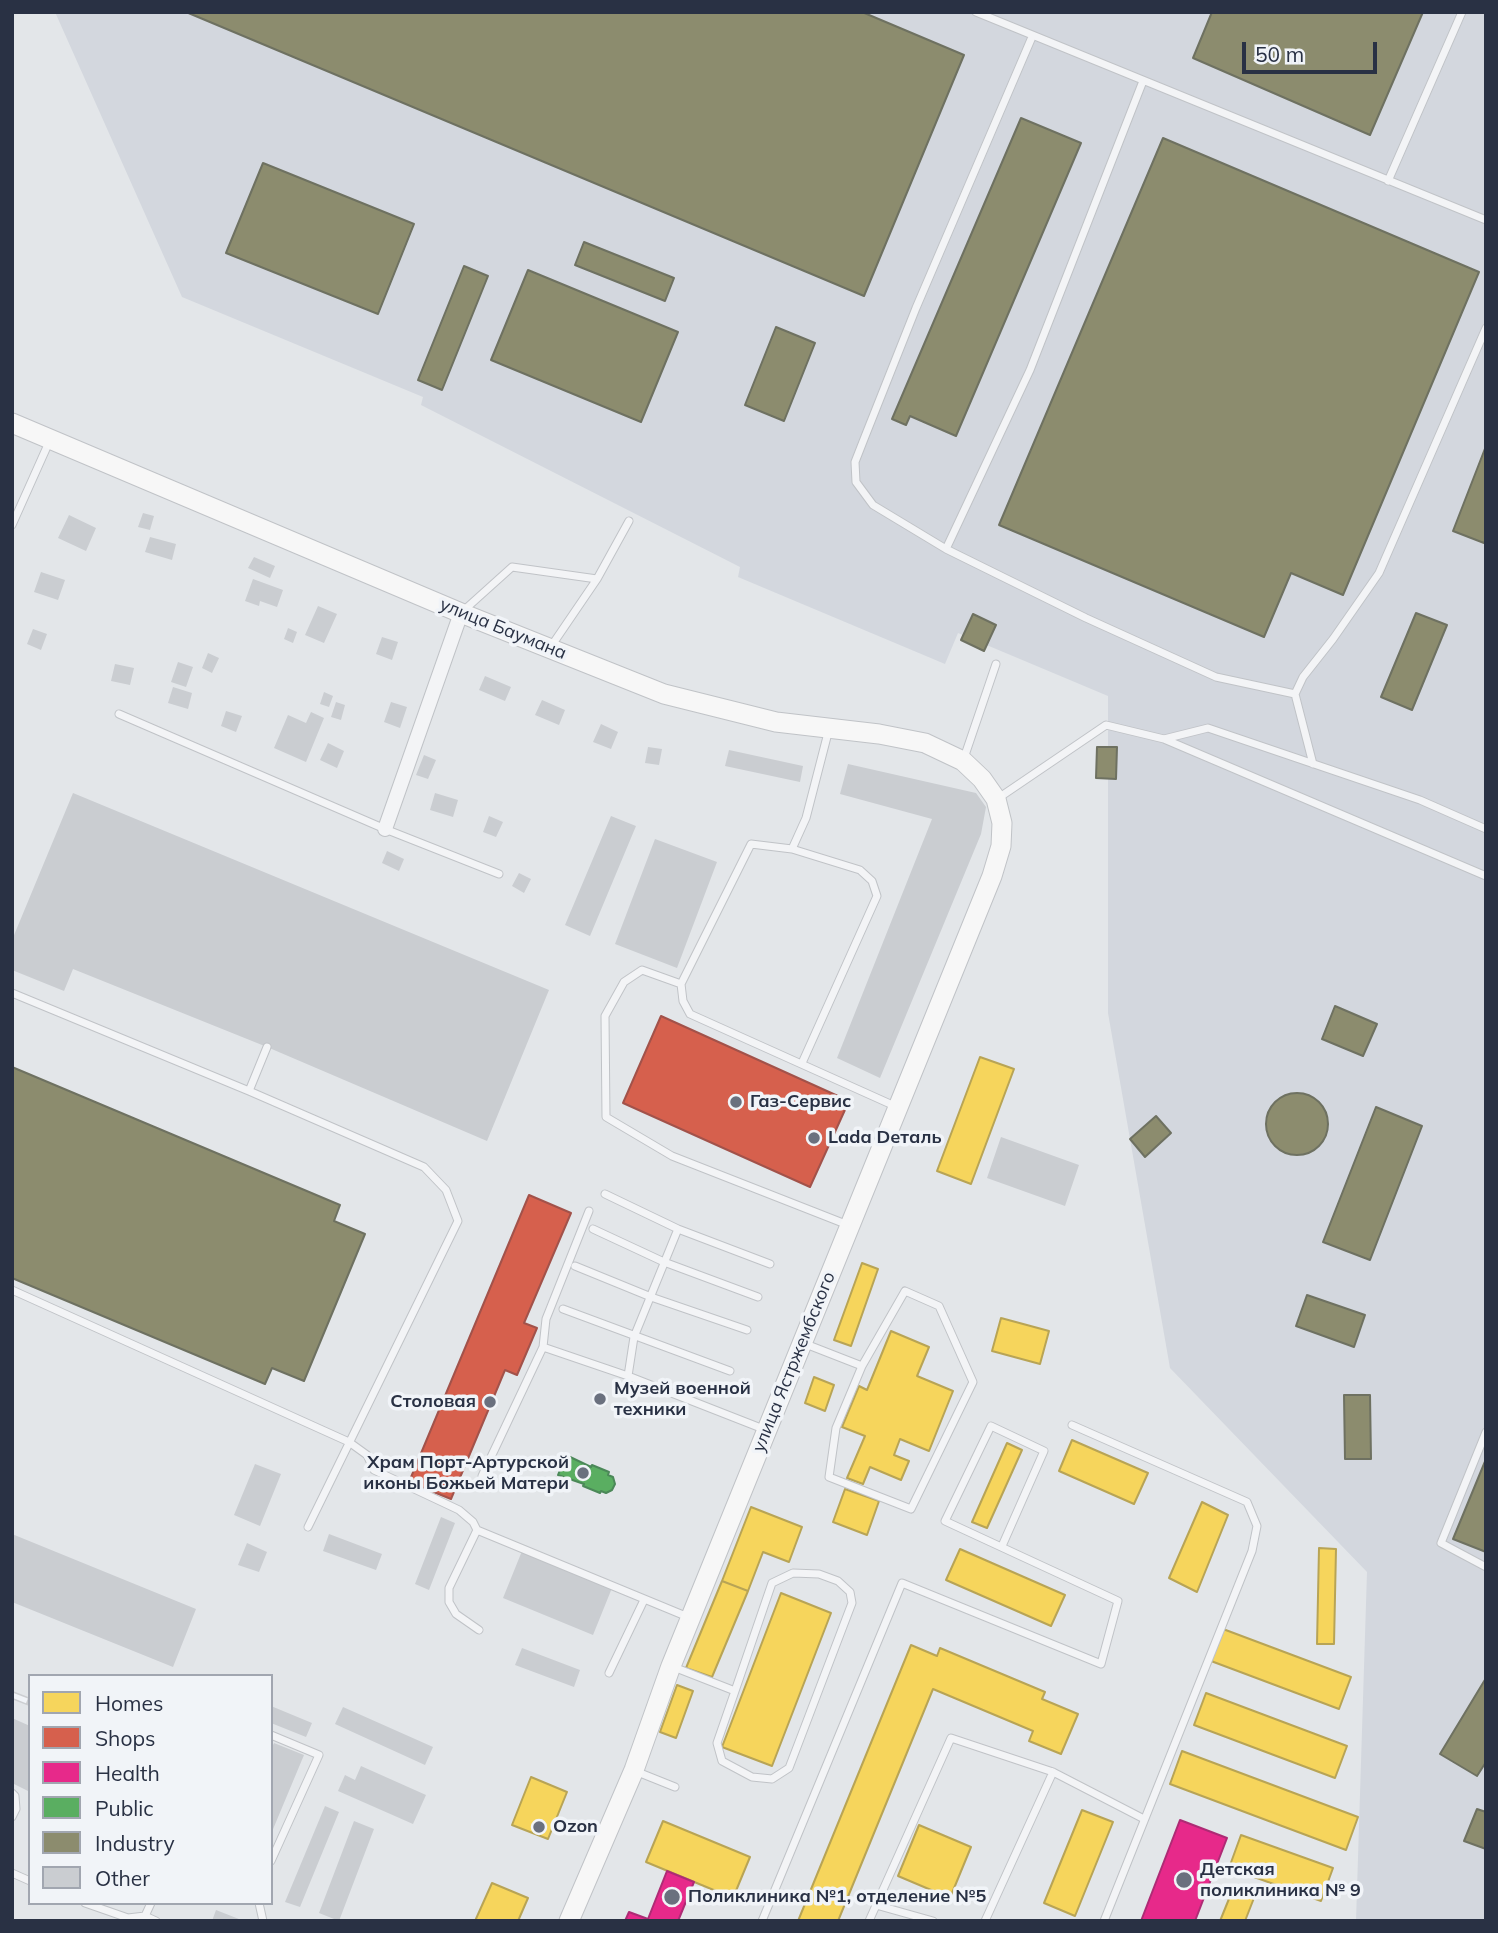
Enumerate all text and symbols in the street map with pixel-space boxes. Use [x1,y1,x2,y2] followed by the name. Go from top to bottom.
[1246,28,1381,72] scale bar
[1255,41,1304,67] text: 50 m
[436,594,570,664] street label: улица Баумана
[750,1091,851,1113] place label: Газ-Сервис
[728,1094,744,1110] marker: Газ-Сервис
[828,1127,942,1149] place label: Lada Dеталь
[806,1130,822,1146] marker: Lada Dеталь
[748,1269,840,1455] street label: улица Ястржембского
[614,1378,751,1420] place label: Музей военной техники
[390,1391,476,1413] place label: Столовая
[592,1391,608,1407] marker: Музей военной техники
[482,1394,498,1410] marker: Столовая
[363,1452,569,1494] place label: Храм Порт-Артурской иконы Божьей Матери
[575,1465,591,1481] marker: Храм Порт-Артурской иконы Божьей Матери
[28,1674,273,1905] legend
[95,1690,163,1716] text: Homes
[95,1725,155,1751] text: Shops
[95,1760,160,1786] text: Health
[95,1795,154,1821] text: Public
[553,1816,598,1838] place label: Ozon
[531,1819,547,1835] marker: Ozon
[95,1830,175,1856] text: Industry
[1200,1859,1361,1902] place label: Детская поликлиника № 9
[95,1865,150,1891] text: Other
[1174,1870,1194,1890] marker: Детская поликлиника № 9
[688,1886,986,1908] place label: Поликлиника №1, отделение №5
[662,1887,682,1907] marker: Поликлиника №1, отделение №5

